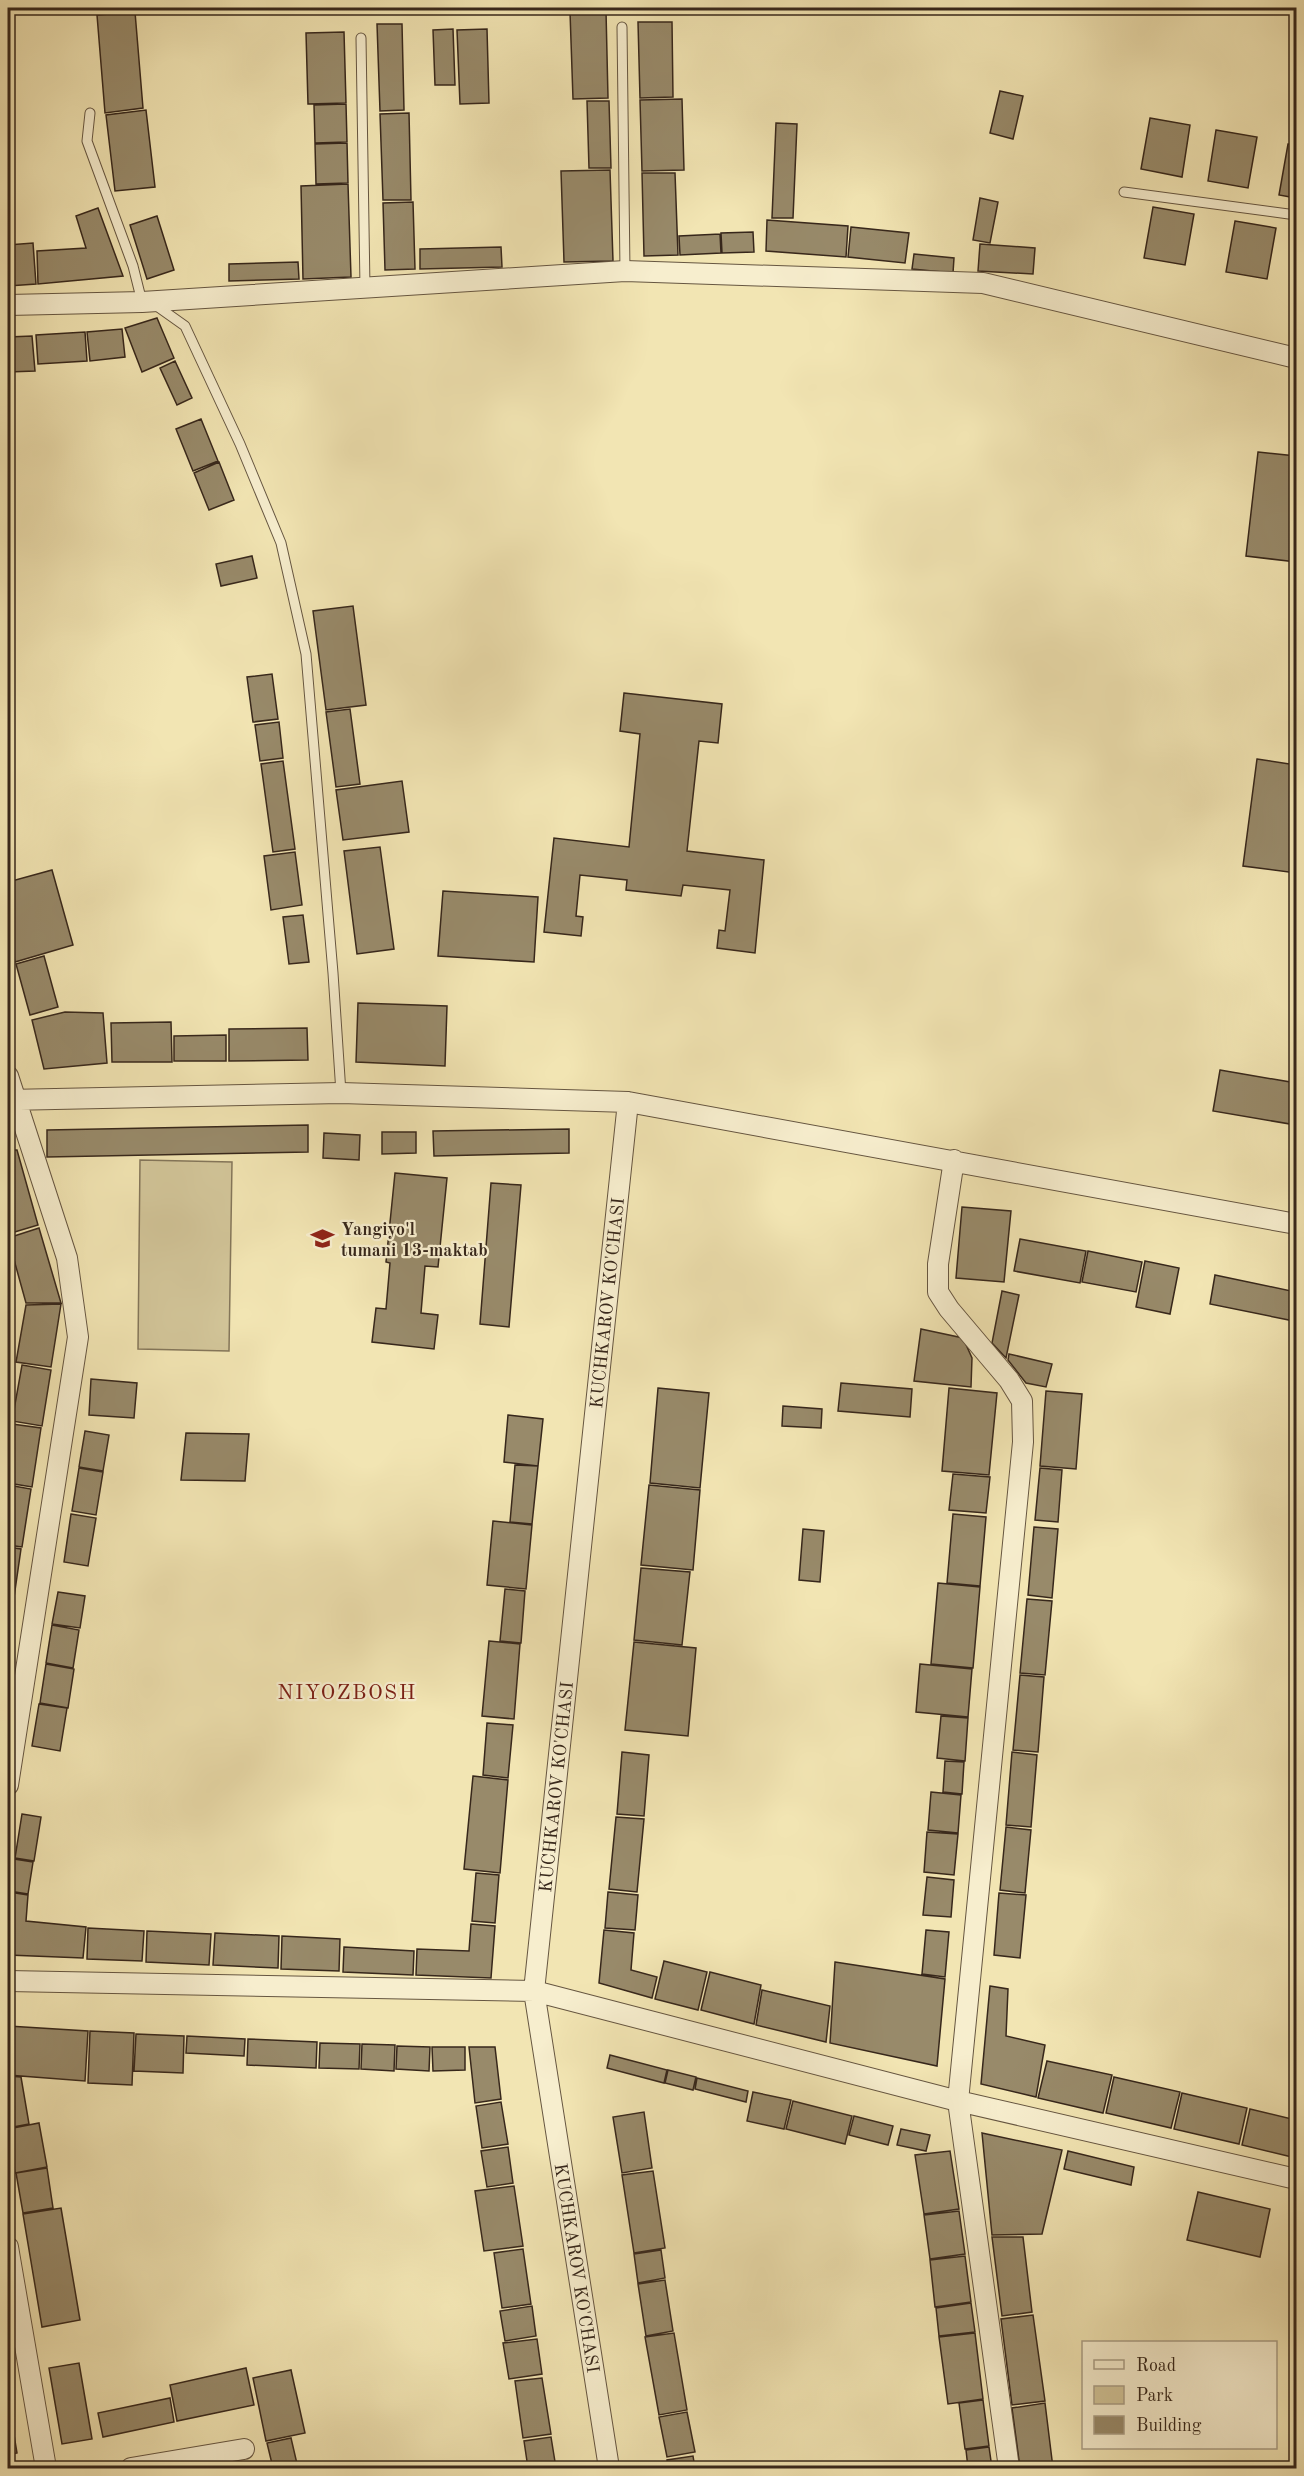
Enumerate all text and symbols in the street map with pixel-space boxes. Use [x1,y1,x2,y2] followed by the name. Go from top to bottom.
[588,1197,628,1409] street label: KUCHKAROV KO'CHASI
[341,1221,488,1260] place label: Yangiyo'l tumani 13-maktab
[310,1226,336,1252] school or university icon: Yangiyo'l tumani 13-maktab
[537,1681,577,1893] street label: KUCHKAROV KO'CHASI
[277,1683,417,1704] district label: NIYOZBOSH
[551,2162,601,2374] street label: KUCHKAROV KO'CHASI
[1082,2341,1277,2449] legend
[1136,2357,1176,2375] text: Road
[1136,2387,1173,2405] text: Park
[1136,2417,1202,2435] text: Building

